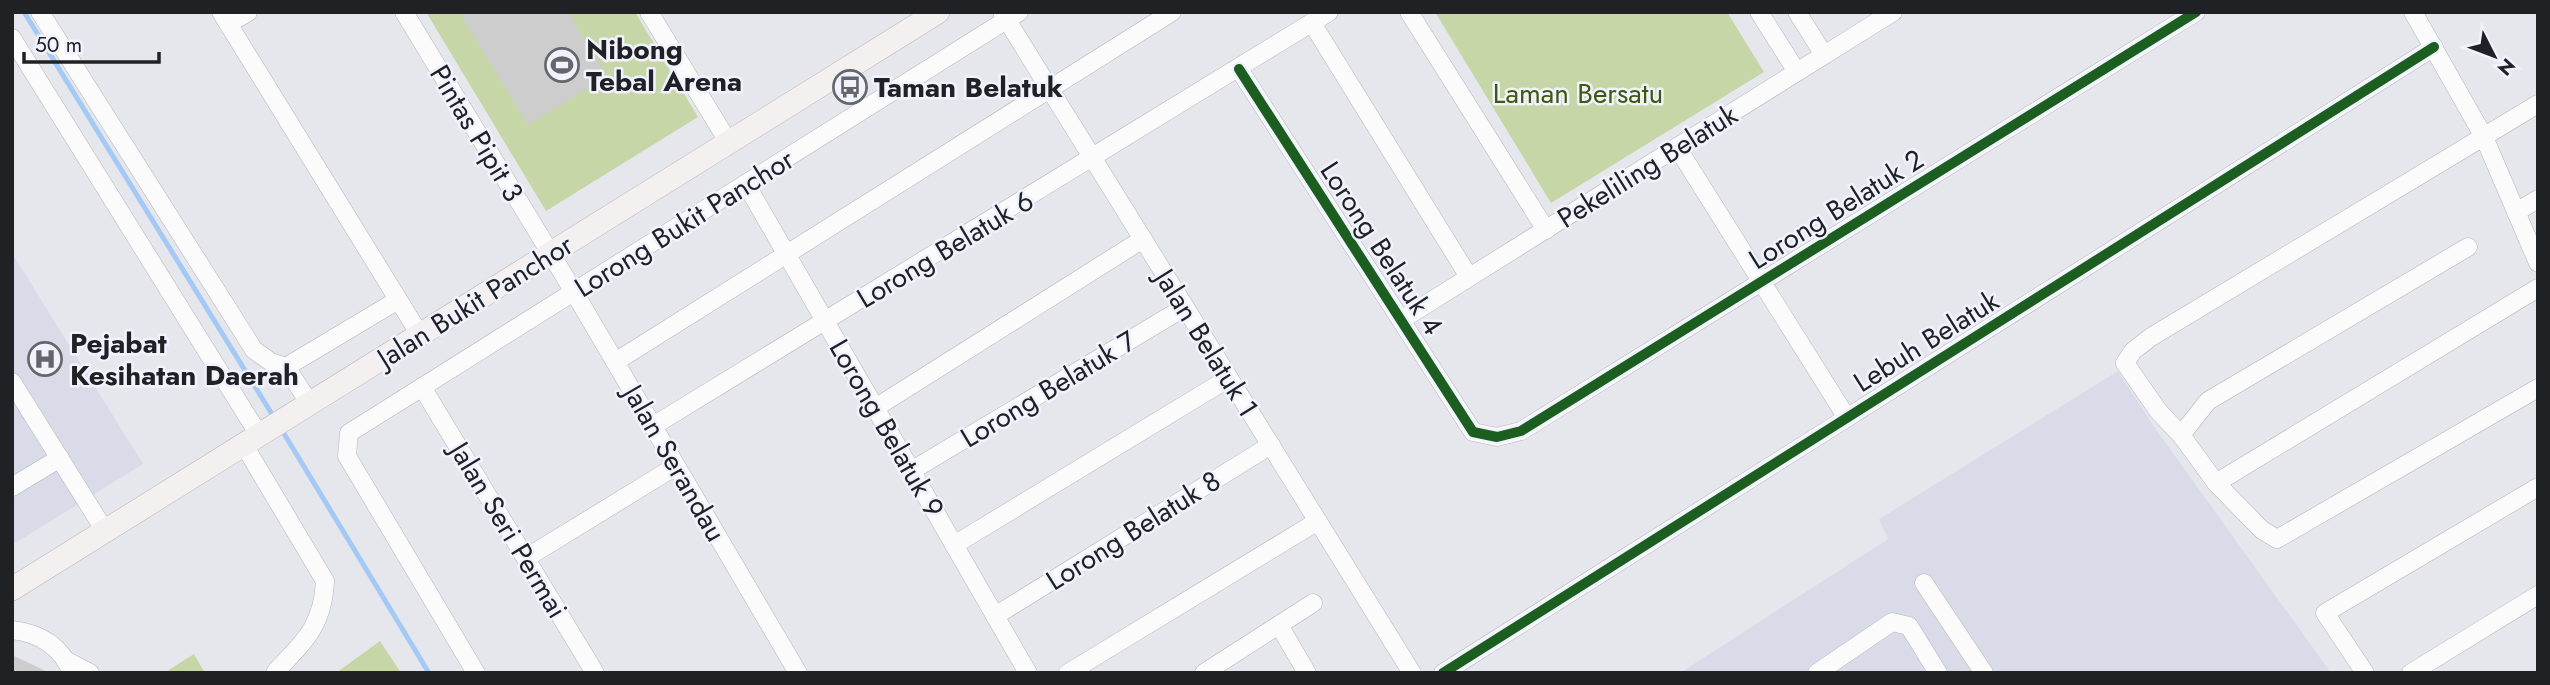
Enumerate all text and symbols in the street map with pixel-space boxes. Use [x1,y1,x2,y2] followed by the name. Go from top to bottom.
[24,21,159,65] scale bar
[2459,21,2529,91] north arrow
[586,29,742,102] place label: Nibong Tebal Arena
[35,30,82,60] text: 50 m
[543,46,581,84] sports icon: Nibong Tebal Arena
[2491,52,2521,82] text: N
[419,57,534,210] street label: Pintas Pipit 3
[874,67,1063,108] place label: Taman Belatuk
[831,68,869,106] bus stop icon: Taman Belatuk
[1493,73,1663,114] park label: Laman Bersatu
[1549,94,1746,238] street label: Pekeliling Belatuk
[566,139,802,308] street label: Lorong Bukit Panchor
[1741,139,1932,280] street label: Lorong Belatuk 2
[1310,153,1453,343] street label: Lorong Belatuk 4
[849,180,1041,318] street label: Lorong Belatuk 6
[366,225,581,380] street label: Jalan Bukit Panchor
[1143,258,1268,425] street label: Jalan Belatuk 1
[1846,280,2007,402] street label: Lebuh Belatuk
[953,321,1144,458] street label: Lorong Belatuk 7
[70,323,299,396] place label: Pejabat Kesihatan Daerah
[819,332,954,525] street label: Lorong Belatuk 9
[26,340,64,378] hospital icon: Pejabat Kesihatan Daerah
[611,374,736,549] street label: Jalan Serandau
[438,431,577,626] street label: Jalan Seri Permai
[1038,460,1228,600] street label: Lorong Belatuk 8

